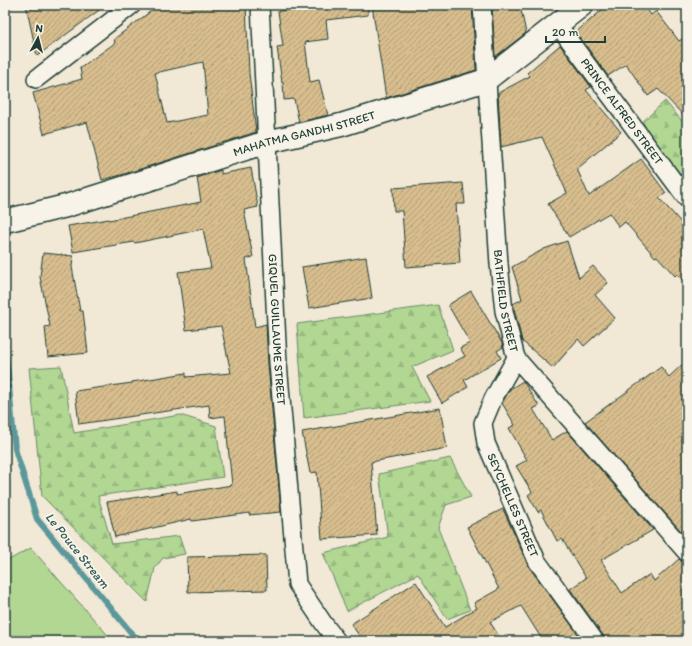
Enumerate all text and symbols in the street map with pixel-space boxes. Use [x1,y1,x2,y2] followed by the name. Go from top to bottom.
[18,18,58,58] north arrow
[546,18,605,44] scale bar
[35,22,44,35] text: N
[552,25,579,39] text: 20 m
[578,55,666,168] street label: PRINCE ALFRED STREET
[231,108,377,159] street label: MAHATMA GANDHI STREET
[491,249,521,354] street label: BATHFIELD STREET
[266,254,289,406] street label: GIQUEL GUILLAUME STREET
[484,451,542,560] street label: SEYCHELLES STREET
[42,509,113,591] water label: Le Pouce Stream

